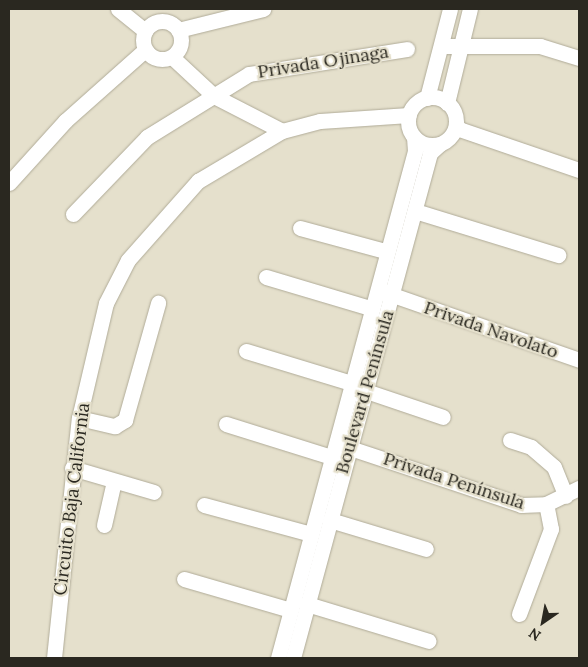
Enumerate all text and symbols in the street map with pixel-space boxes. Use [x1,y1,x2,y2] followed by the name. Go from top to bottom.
[256,41,390,83] street label: Privada Ojinaga
[421,297,561,363] street label: Privada Navolato
[331,308,399,476] street label: Boulevard Península
[49,401,95,597] street label: Circuito Baja California
[381,448,527,514] street label: Privada Península
[518,597,568,647] north arrow
[525,624,544,645] text: N

